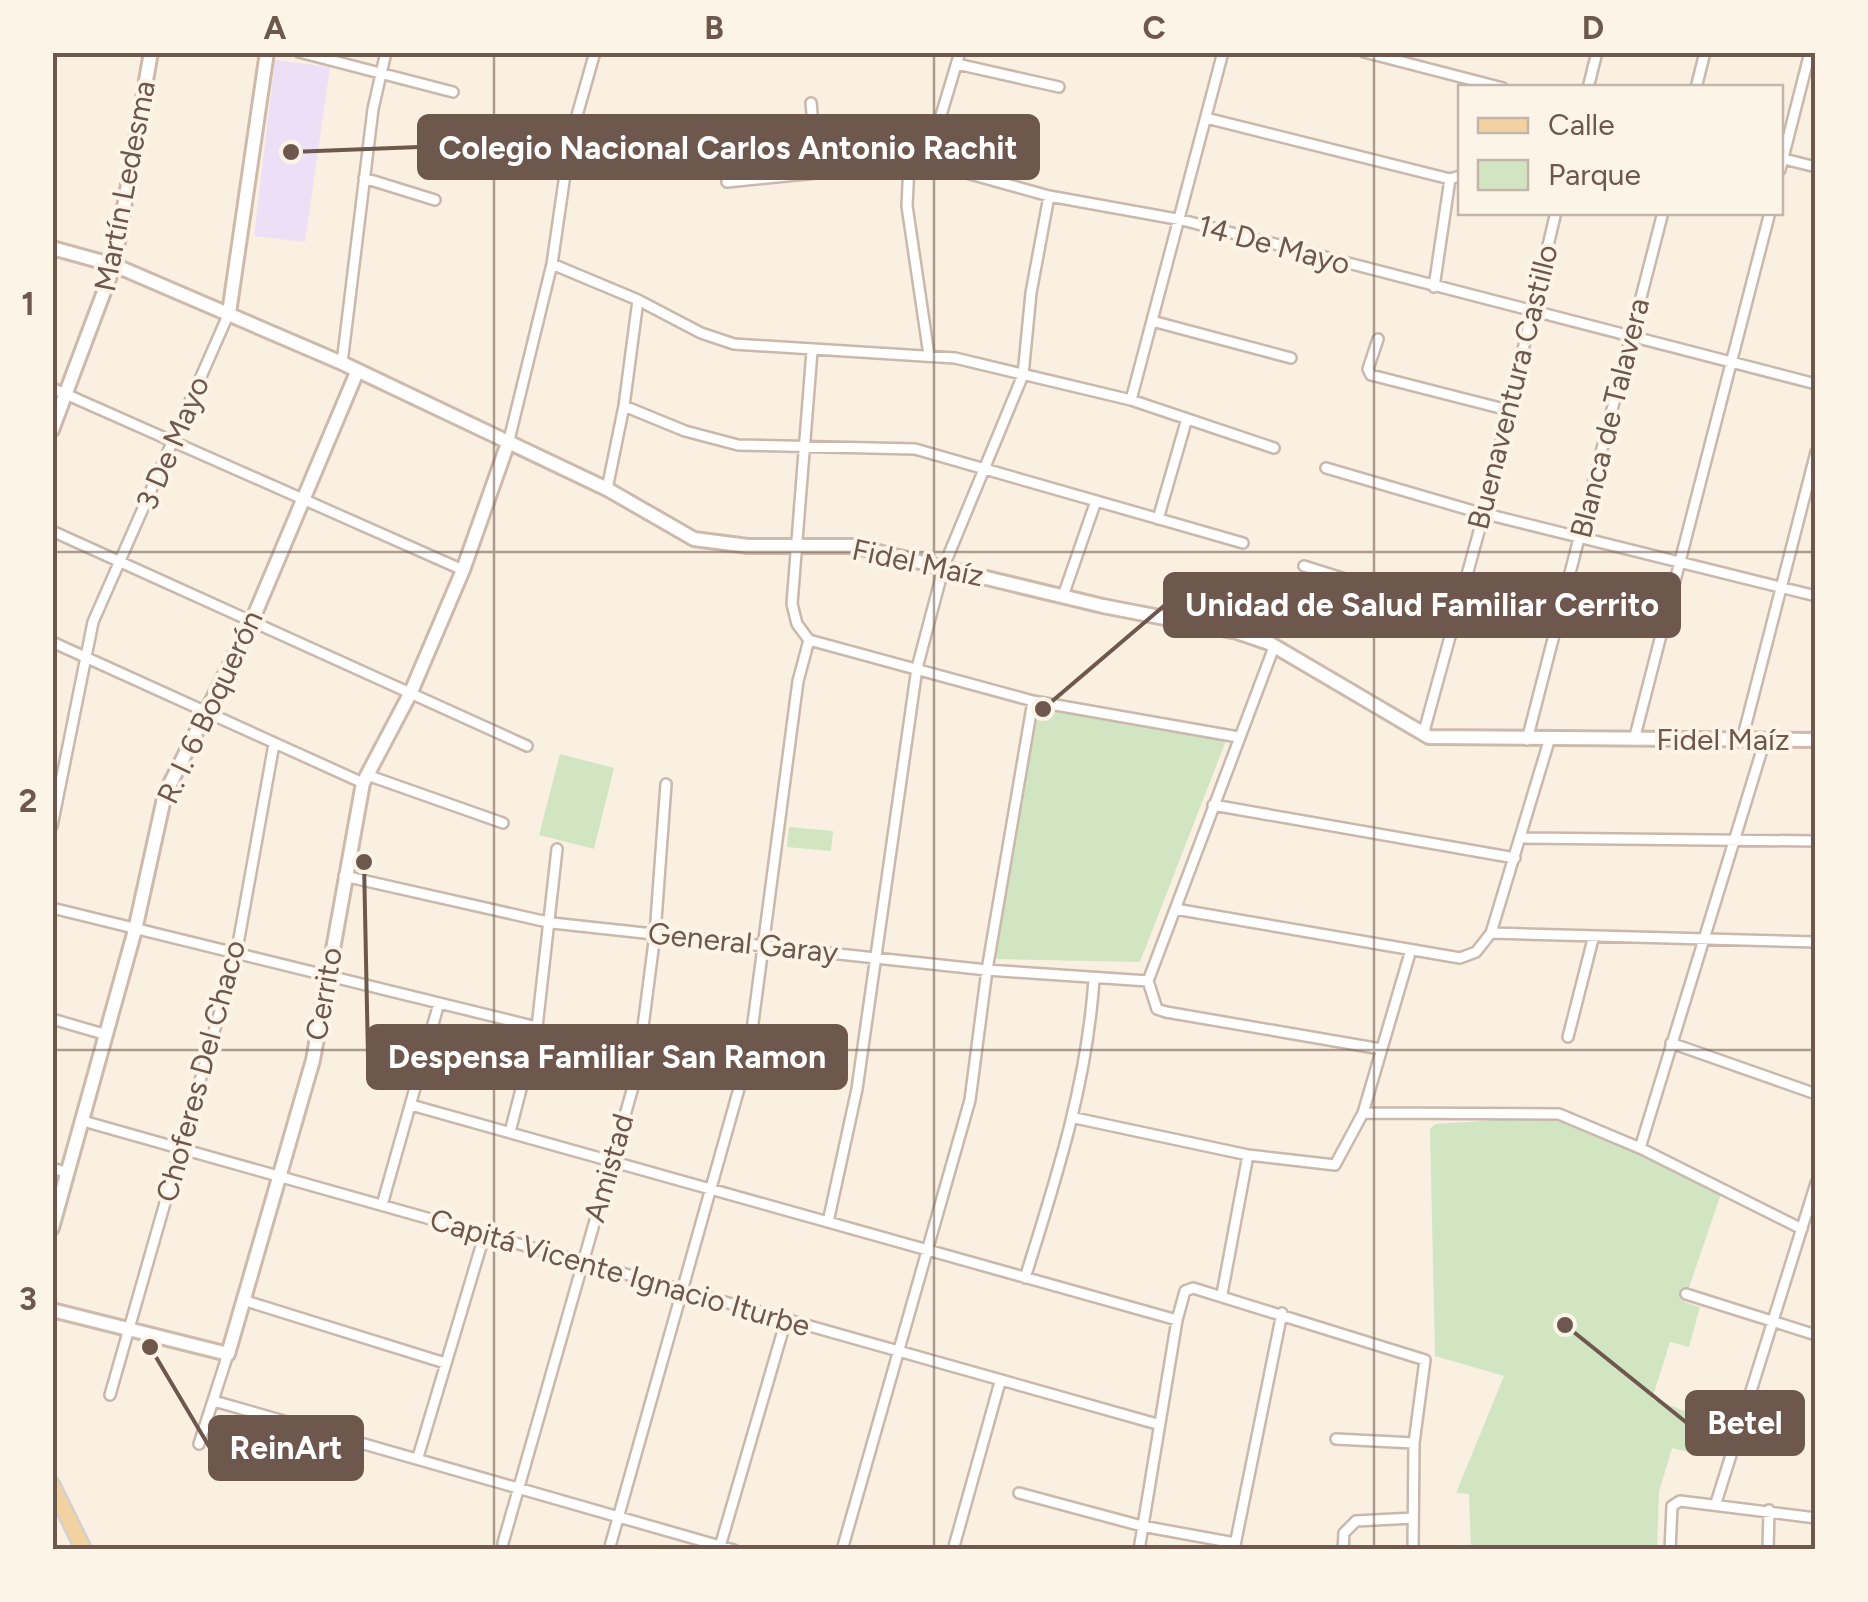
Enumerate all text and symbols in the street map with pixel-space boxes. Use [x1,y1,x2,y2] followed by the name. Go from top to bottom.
[264,9,287,47] text: A
[704,9,724,47] text: B
[1142,9,1166,47] text: C
[1582,9,1604,47] text: D
[86,77,163,294] street label: Martín Ledesma
[1458,85,1783,215] legend
[1548,106,1615,143] text: Calle
[419,116,1038,178] callout: Colegio Nacional Carlos Antonio Rachit
[438,129,1018,167] text: Colegio Nacional Carlos Antonio Rachit
[1548,156,1641,193] text: Parque
[1194,206,1354,283] street label: 14 De Mayo
[1459,241,1566,533] street label: Buenaventura Castillo
[21,285,35,323] text: 1
[1562,294,1657,542] street label: Blanca de Talavera
[128,370,217,515] street label: 3 De Mayo
[849,531,987,594] street label: Fidel Maíz
[1165,574,1679,636] callout: Unidad de Salud Familiar Cerrito
[1185,586,1659,624] text: Unidad de Salud Familiar Cerrito
[149,604,270,809] street label: R. I. 6 Boquerón
[1656,721,1790,758] street label: Fidel Maíz
[19,782,37,820] text: 2
[646,914,840,971] street label: General Garay
[148,936,253,1206] street label: Choferes Del Chaco
[297,944,350,1043] street label: Cerrito
[368,1026,846,1088] callout: Despensa Familiar San Ramon
[388,1038,826,1076] text: Despensa Familiar San Ramon
[575,1109,642,1226] street label: Amistad
[426,1200,815,1345] street label: Capitá Vicente Ignacio Iturbe
[19,1280,37,1318] text: 3
[1687,1392,1803,1454] callout: Betel
[1707,1404,1783,1442] text: Betel
[210,1417,362,1479] callout: ReinArt
[230,1429,342,1467] text: ReinArt

